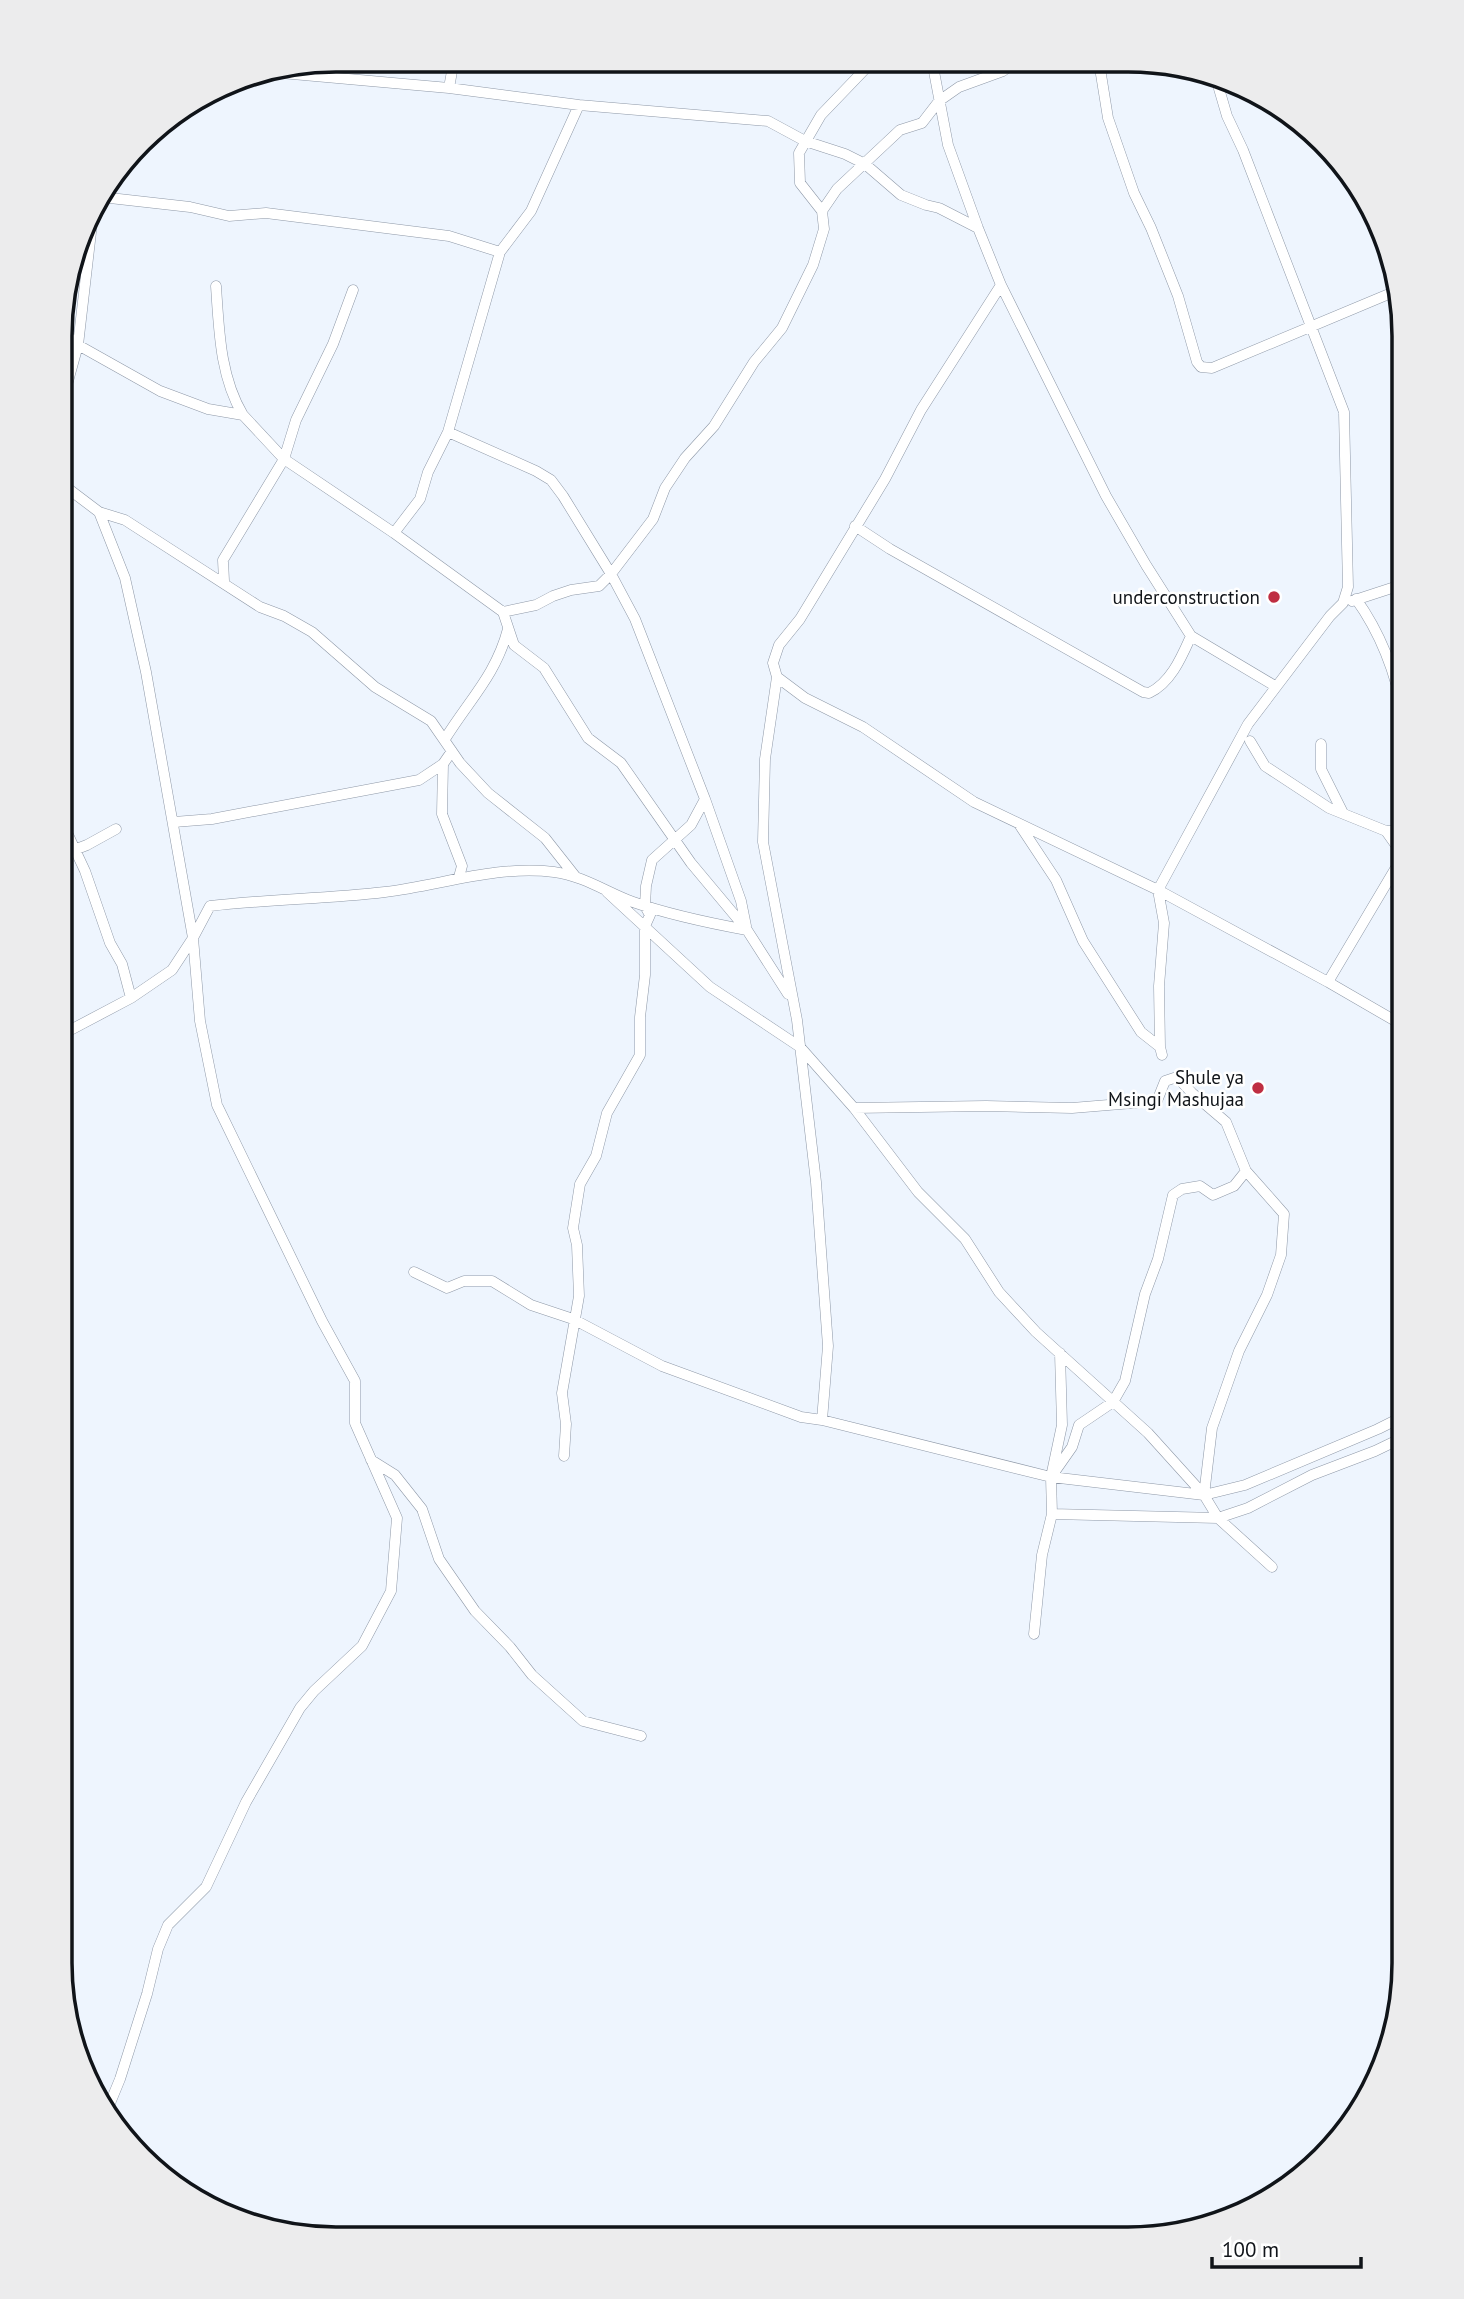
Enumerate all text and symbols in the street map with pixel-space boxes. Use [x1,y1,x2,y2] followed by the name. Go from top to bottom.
[1113,585,1260,609] place label: underconstruction
[1266,589,1282,605] marker: underconstruction
[1108,1065,1244,1111] place label: Shule ya Msingi Mashujaa
[1250,1080,1266,1096] marker: Shule ya Msingi Mashujaa
[1212,2226,1361,2270] scale bar
[1222,2236,1279,2263] text: 100 m

